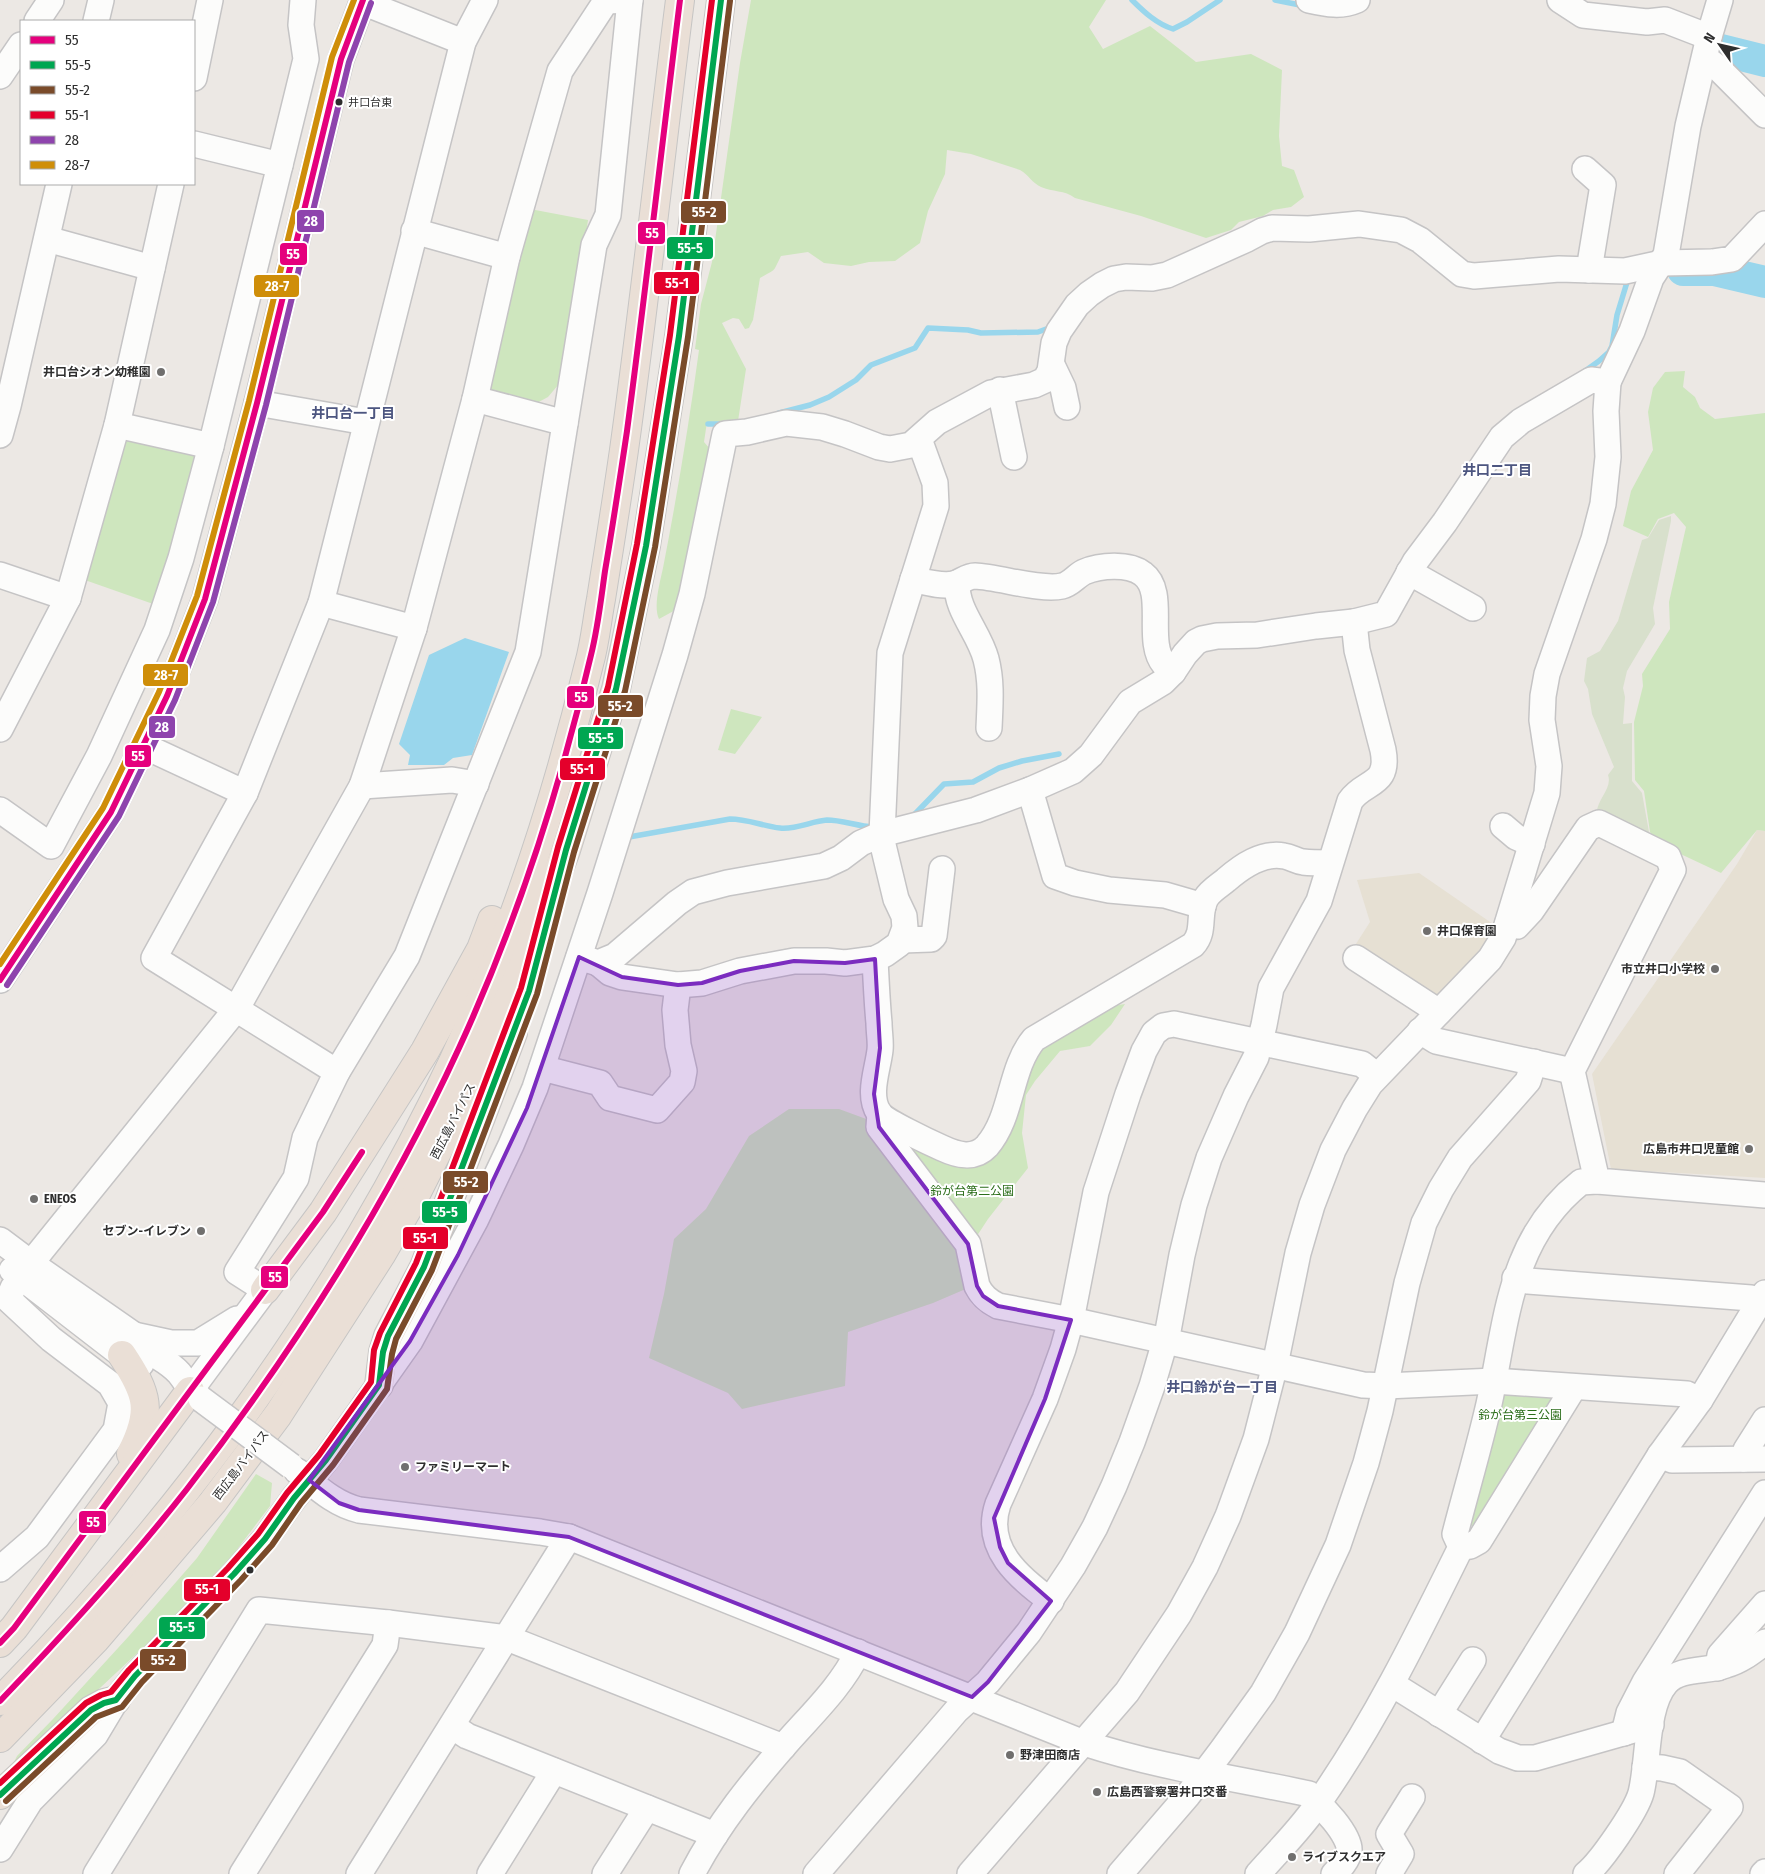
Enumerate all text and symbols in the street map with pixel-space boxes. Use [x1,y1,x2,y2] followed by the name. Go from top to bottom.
[20,20,195,185] legend
[1695,20,1745,70] north arrow
[1700,30,1719,46] text: N
[65,31,79,49] text: 55
[65,56,91,74] text: 55-5
[65,81,90,99] text: 55-2
[348,96,392,109] place label: 井口台東
[334,97,344,107] marker: 井口台東
[65,106,89,124] text: 55-1
[65,131,79,149] text: 28
[65,156,90,174] text: 28-7
[680,200,727,224] line badge: 55-2
[692,204,717,221] text: 55-2
[296,209,325,233] line badge: 28
[303,213,319,230] text: 28
[637,221,666,245] line badge: 55
[645,225,659,242] text: 55
[666,236,714,260] line badge: 55-5
[677,240,703,257] text: 55-5
[279,242,308,266] line badge: 55
[286,246,300,263] text: 55
[653,271,700,295] line badge: 55-1
[253,274,300,298] line badge: 28-7
[665,275,689,292] text: 55-1
[264,278,289,295] text: 28-7
[43,365,151,379] place label: 井口台シオン幼稚園
[155,366,167,378] marker: 井口台シオン幼稚園
[311,405,395,422] district label: 井口台一丁目
[1462,462,1532,479] district label: 井口二丁目
[142,663,189,687] line badge: 28-7
[153,667,178,684] text: 28-7
[566,685,595,709] line badge: 55
[574,689,588,706] text: 55
[597,694,644,718] line badge: 55-2
[608,698,633,715] text: 55-2
[148,715,176,739] line badge: 28
[154,719,170,736] text: 28
[577,726,624,750] line badge: 55-5
[588,730,614,747] text: 55-5
[124,744,152,768] line badge: 55
[131,748,145,765] text: 55
[559,757,606,781] line badge: 55-1
[570,761,594,778] text: 55-1
[1437,924,1497,938] place label: 井口保育園
[1421,925,1433,937] marker: 井口保育園
[1621,962,1705,976] place label: 市立井口小学校
[1709,963,1721,975] marker: 市立井口小学校
[428,1081,478,1161] street label: 西広島バイパス
[1643,1142,1739,1156] place label: 広島市井口児童館
[1743,1143,1755,1155] marker: 広島市井口児童館
[442,1170,489,1194] line badge: 55-2
[454,1174,479,1191] text: 55-2
[930,1184,1014,1198] park label: 鈴が台第二公園
[44,1192,76,1206] place label: ENEOS
[28,1193,40,1205] marker: ENEOS
[421,1200,468,1224] line badge: 55-5
[432,1204,458,1221] text: 55-5
[102,1224,191,1238] place label: セブン-イレブン
[195,1225,207,1237] marker: セブン-イレブン
[402,1226,449,1250] line badge: 55-1
[413,1230,437,1247] text: 55-1
[260,1265,289,1289] line badge: 55
[268,1269,282,1286] text: 55
[1166,1379,1278,1396] district label: 井口鈴が台一丁目
[1478,1408,1562,1422] park label: 鈴が台第三公園
[210,1427,272,1503] street label: 西広島バイパス
[415,1460,511,1474] place label: ファミリーマート
[399,1461,411,1473] marker: ファミリーマート
[78,1510,107,1534] line badge: 55
[86,1514,100,1531] text: 55
[245,1565,255,1575] unlabelled marker
[183,1578,231,1602] line badge: 55-1
[195,1581,219,1598] text: 55-1
[158,1616,206,1640] line badge: 55-5
[169,1619,195,1636] text: 55-5
[139,1648,187,1672] line badge: 55-2
[151,1652,176,1669] text: 55-2
[1020,1748,1080,1762] place label: 野津田商店
[1004,1749,1016,1761] marker: 野津田商店
[1107,1785,1228,1799] place label: 広島西警察署井口交番
[1091,1786,1103,1798] marker: 広島西警察署井口交番
[1302,1850,1386,1864] place label: ライブスクエア
[1286,1851,1298,1863] marker: ライブスクエア

